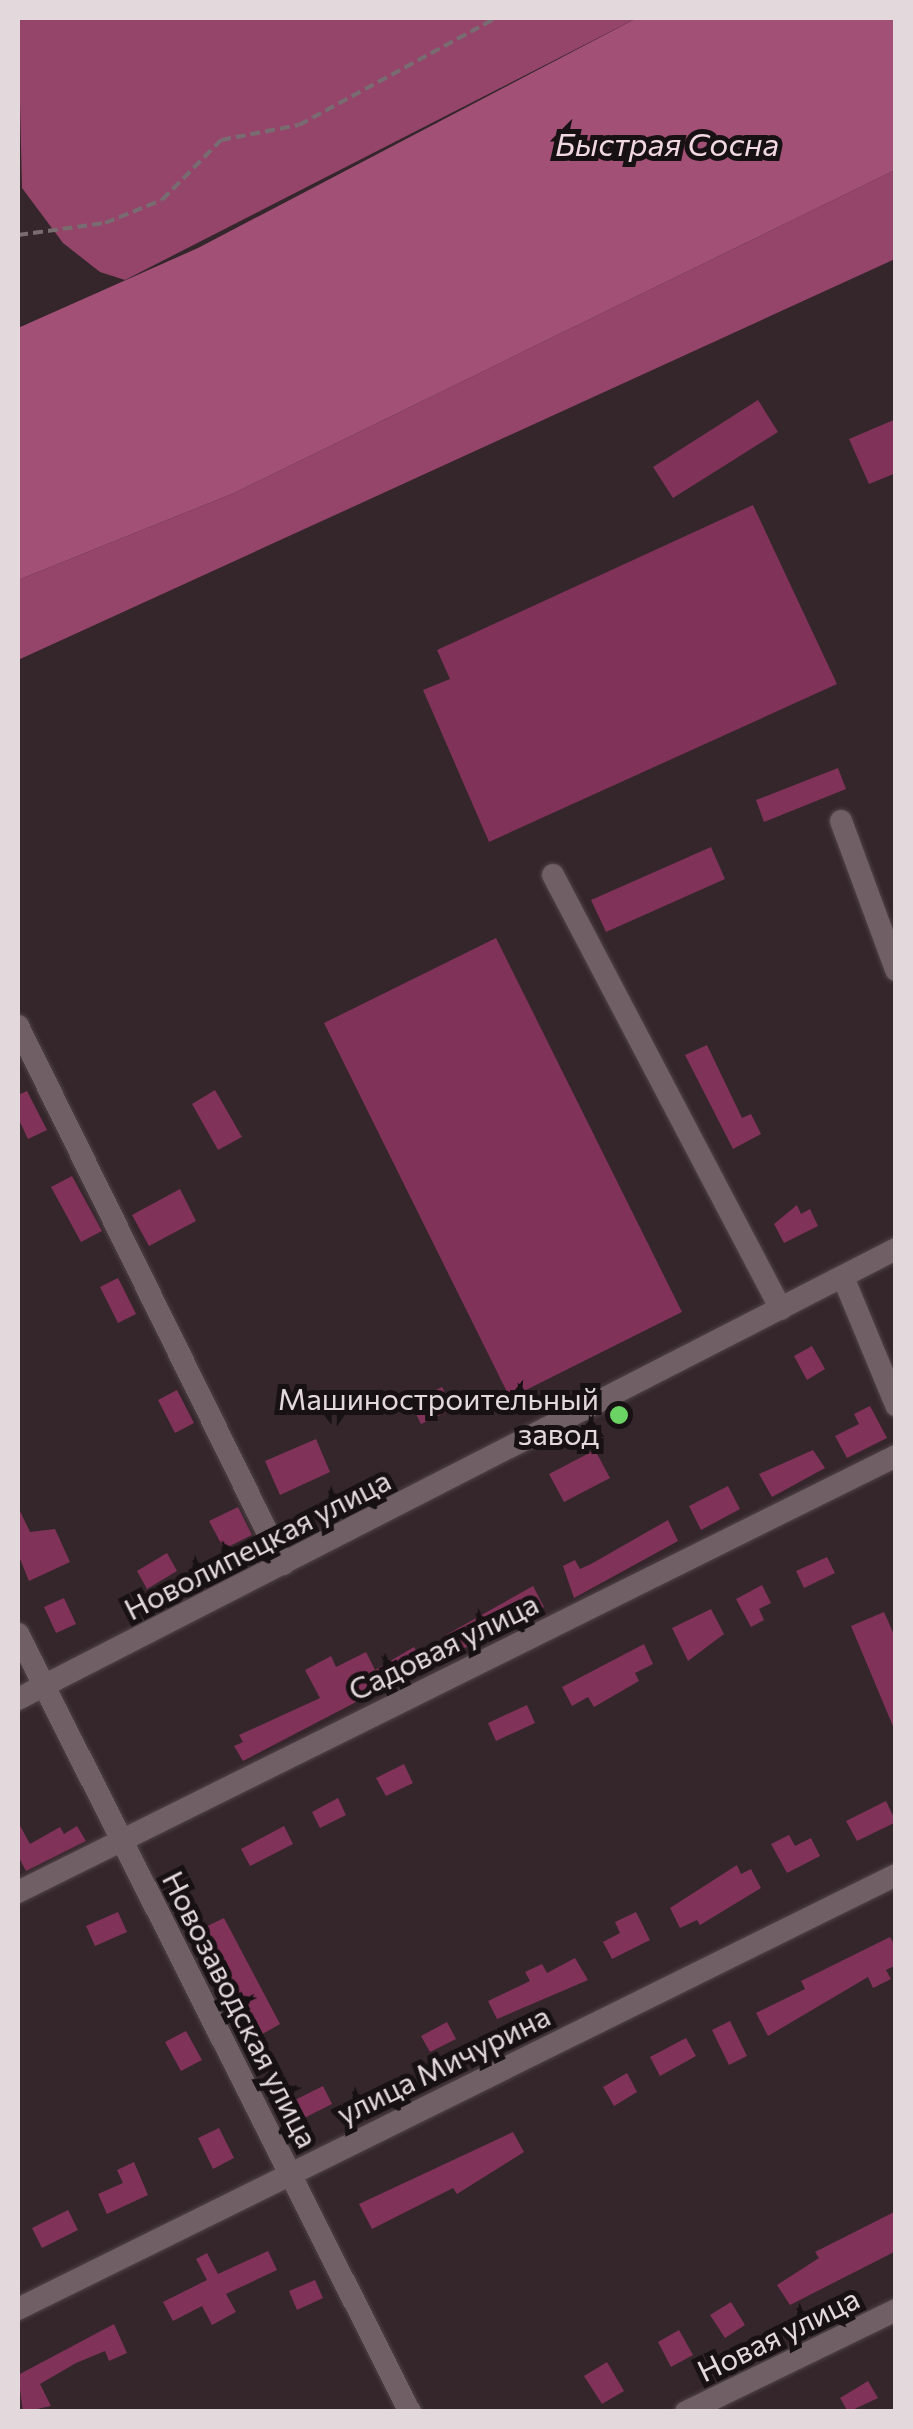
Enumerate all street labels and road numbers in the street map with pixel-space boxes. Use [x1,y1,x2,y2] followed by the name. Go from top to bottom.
[118,1461,396,1627] street label: Новолипецкая улица
[342,1585,544,1707] street label: Садовая улица
[156,1865,326,2153] street label: Новозаводская улица
[331,1997,555,2131] street label: улица Мичурина
[691,2279,865,2389] street label: Новая улица

